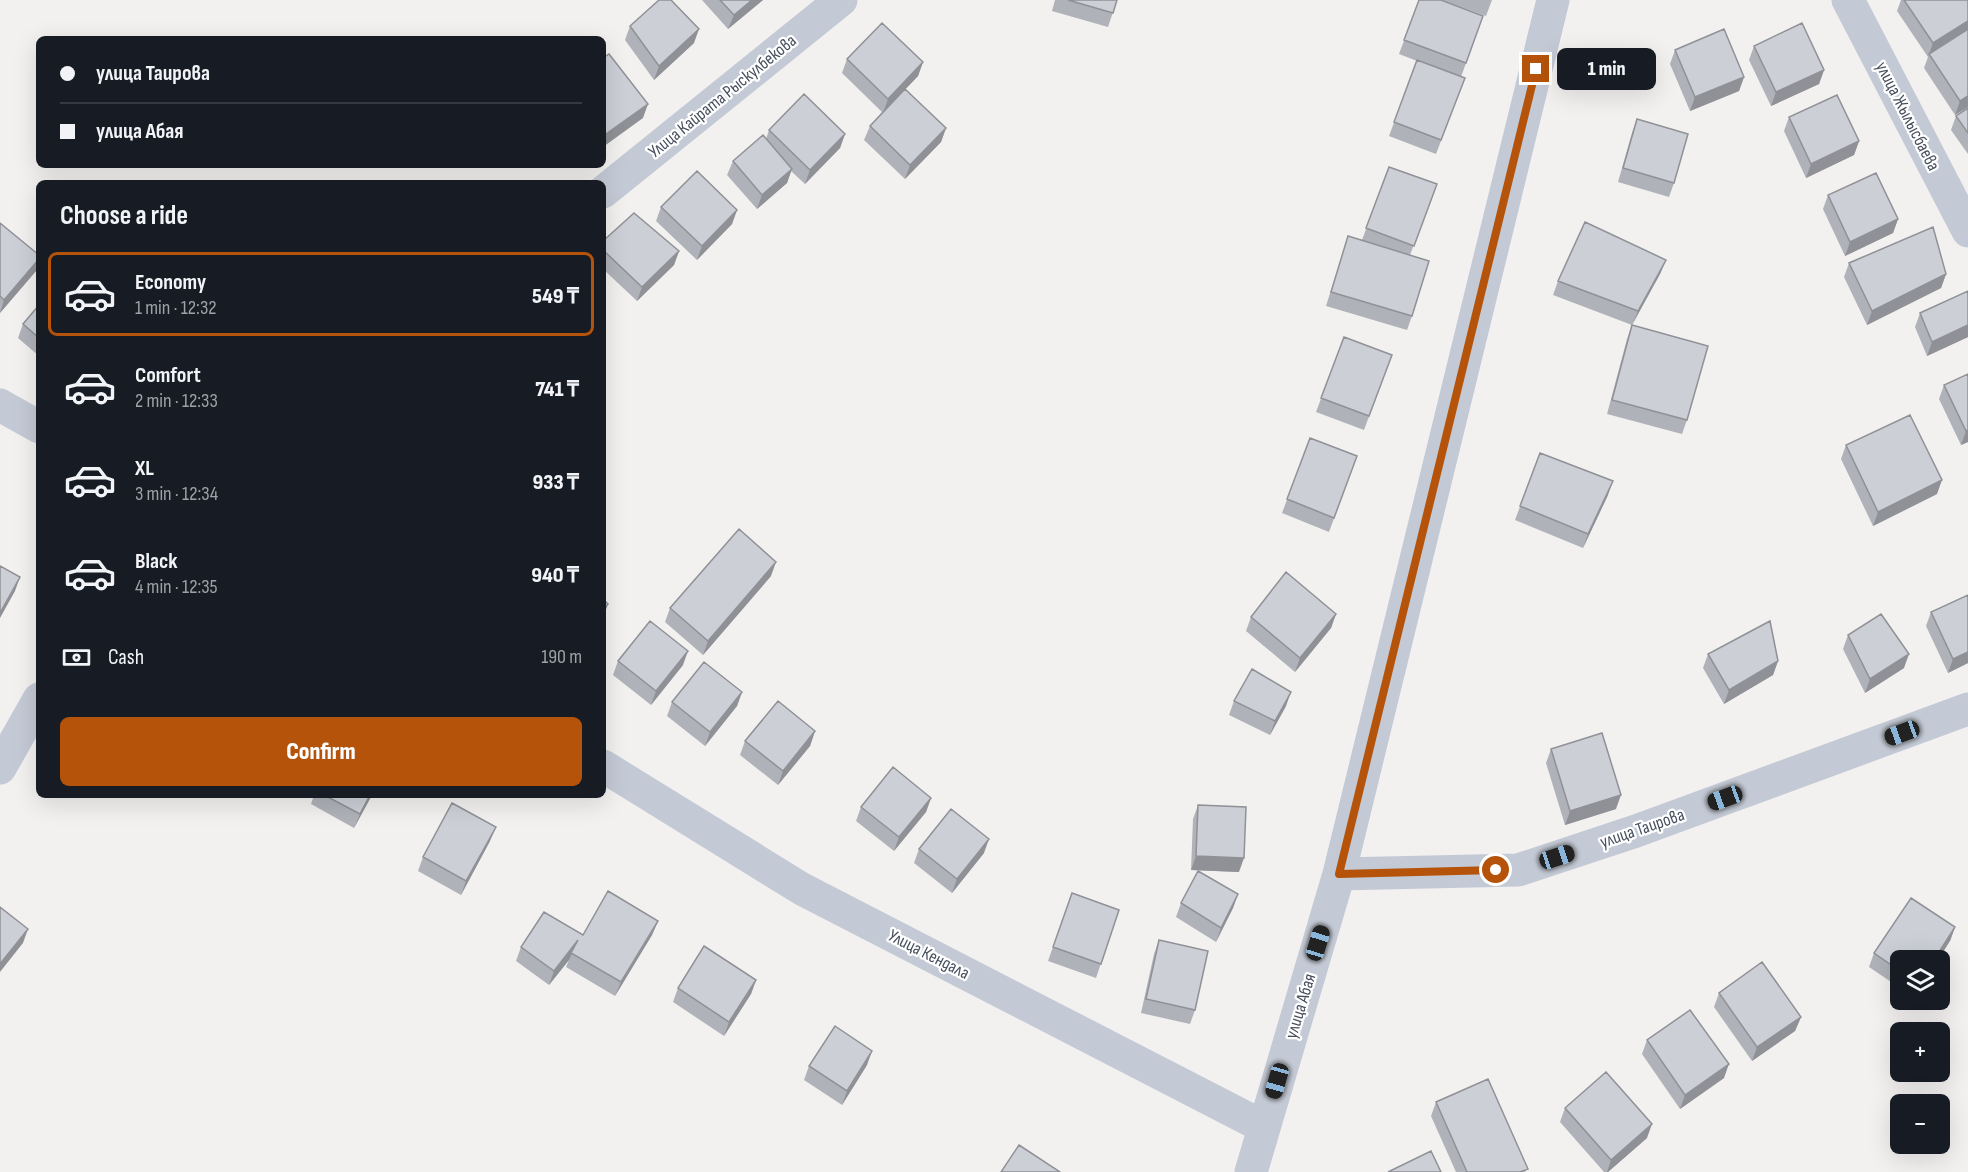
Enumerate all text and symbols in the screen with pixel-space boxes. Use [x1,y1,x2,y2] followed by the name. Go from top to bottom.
[644,30,801,162] street label: Улица Кайрата Рыскулбекова
[1557,48,1656,90] callout: 1 min
[1522,55,1549,82] route end
[1587,57,1626,81] text: 1 min
[1871,58,1944,174] street label: улица Жылысбаева
[96,60,210,87] text: улица Таирова
[96,118,184,145] text: улица Абая
[60,200,188,232] text: Choose a ride
[63,267,117,321] icon: car
[135,269,206,296] text: Economy
[532,283,579,310] text: 549 ₸
[135,296,217,320] text: 1 min · 12:32
[63,360,117,414] icon: car
[135,362,201,389] text: Comfort
[535,376,579,403] text: 741 ₸
[135,389,218,413] text: 2 min · 12:33
[63,453,117,507] icon: car
[135,455,154,482] text: XL
[533,469,579,496] text: 933 ₸
[135,482,218,506] text: 3 min · 12:34
[63,546,117,600] icon: car
[135,548,177,575] text: Black
[531,562,579,589] text: 940 ₸
[135,575,218,599] text: 4 min · 12:35
[60,641,93,674] icon: cash
[108,644,144,671] text: Cash
[541,645,582,669] text: 190 m
[60,717,582,786] button: Confirm
[1882,718,1922,748] car
[1705,783,1745,813] car
[1597,804,1687,853] street label: улица Таирова
[1537,843,1577,871] car
[1482,856,1509,883] route start
[1304,923,1332,963] car
[885,925,973,984] street label: Улица Кендала
[1890,950,1950,1154] map controls
[1890,950,1950,1010] button: layers
[1281,971,1320,1041] street label: улица Абая
[1890,1022,1950,1082] button: +
[1263,1061,1291,1101] car
[1890,1094,1950,1154] button: −

